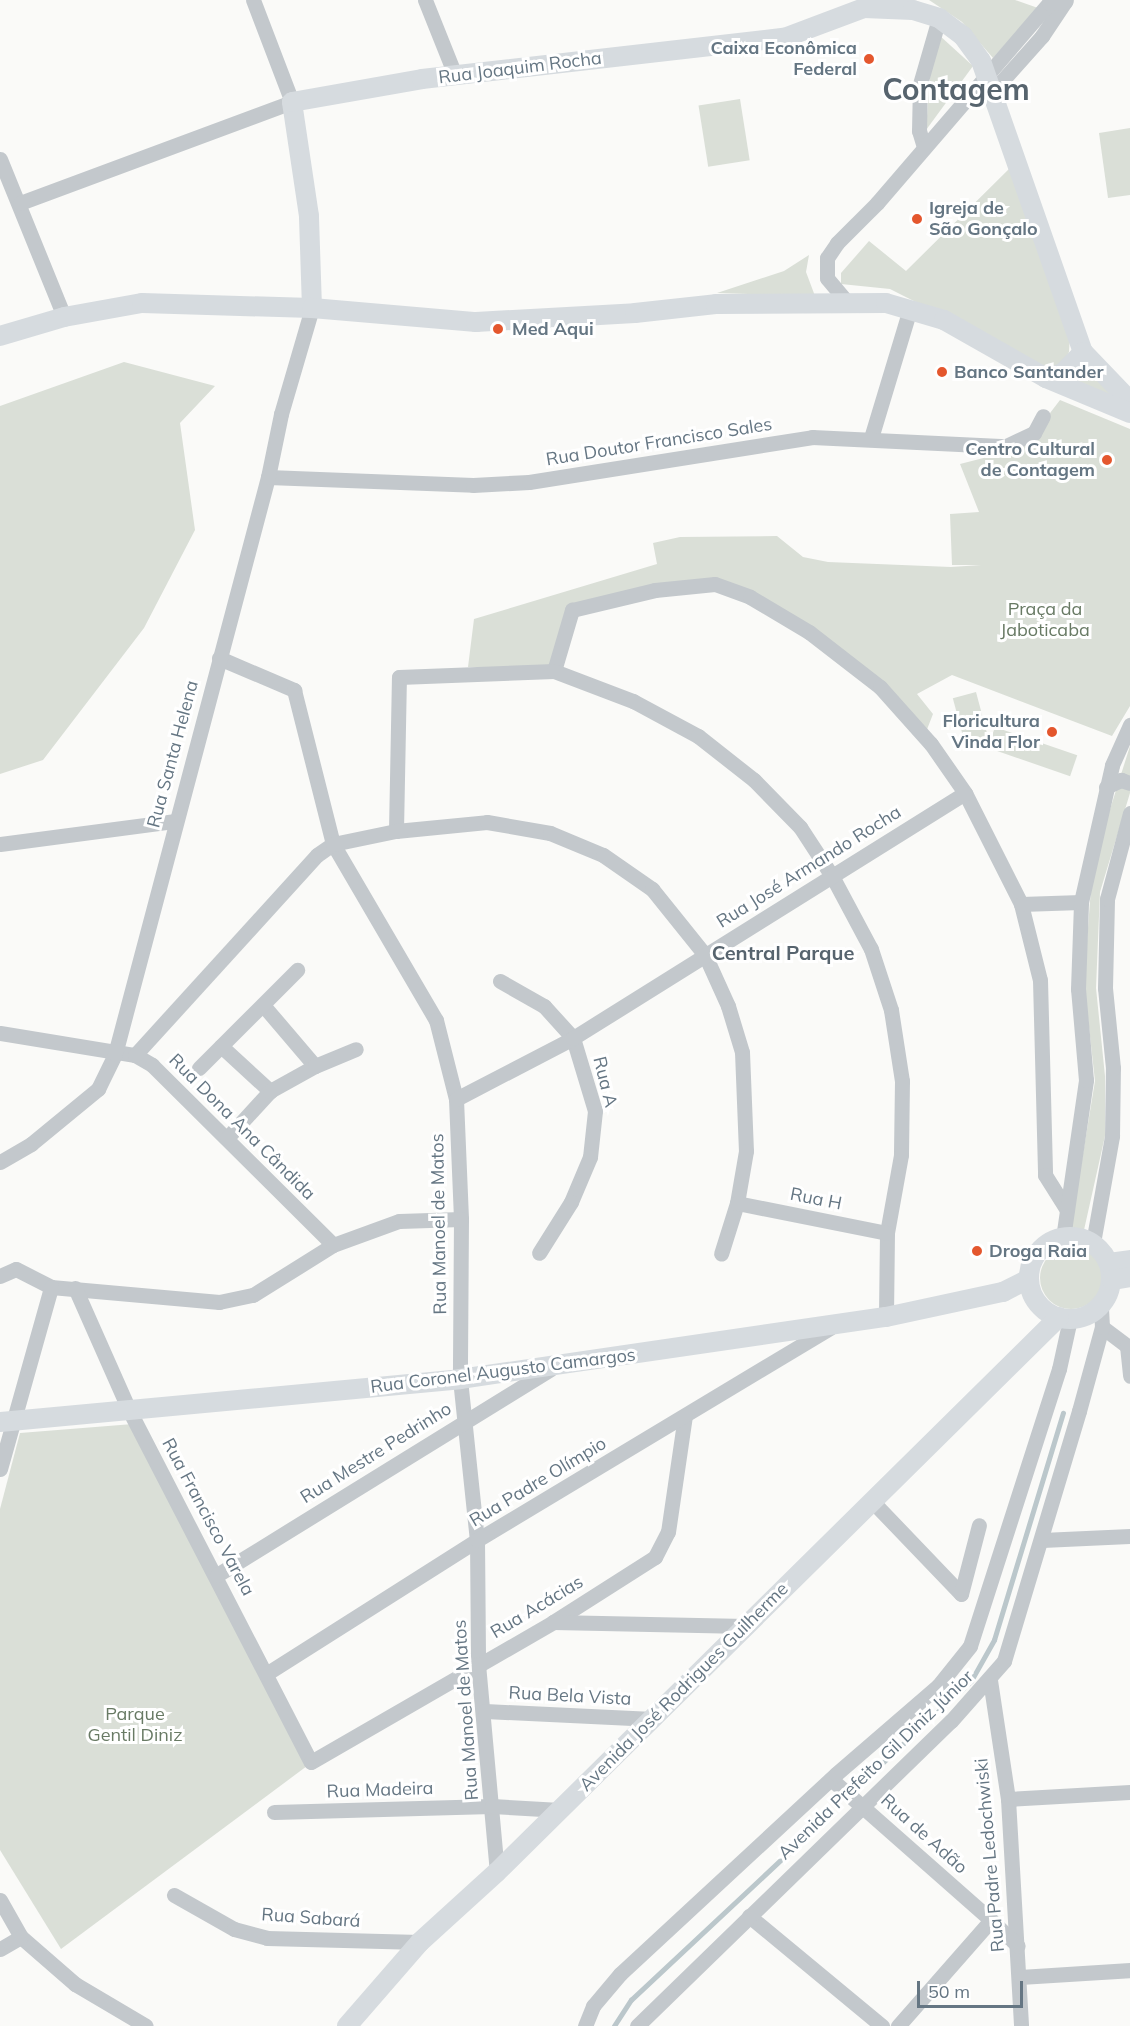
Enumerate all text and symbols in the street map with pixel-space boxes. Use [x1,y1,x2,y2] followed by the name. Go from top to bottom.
[710,38,857,80] place label: Caixa Econômica Federal
[437,47,603,89] street label: Rua Joaquim Rocha
[862,52,876,66] marker: Caixa Econômica Federal
[882,71,1030,107] district label: Contagem
[929,198,1038,240] place label: Igreja de São Gonçalo
[910,212,924,226] marker: Igreja de São Gonçalo
[512,318,594,340] place label: Med Aqui
[489,320,507,338] marker: Med Aqui
[954,361,1103,383] place label: Banco Santander
[935,365,949,379] marker: Banco Santander
[544,413,774,471] street label: Rua Doutor Francisco Sales
[965,439,1095,482] place label: Centro Cultural de Contagem
[1100,453,1114,467] marker: Centro Cultural de Contagem
[1000,599,1090,642] park label: Praça da Jaboticaba
[143,678,203,830] street label: Rua Santa Helena
[942,711,1040,754] place label: Floricultura Vinda Flor
[1045,725,1059,739] marker: Floricultura Vinda Flor
[713,801,905,933] street label: Rua José Armando Rocha
[712,940,854,964] district label: Central Parque
[164,1049,320,1205] street label: Rua Dona Ana Cândida
[588,1054,622,1110] street label: Rua A
[427,1133,451,1315] street label: Rua Manoel de Matos
[788,1183,844,1215] street label: Rua H
[989,1240,1087,1262] place label: Droga Raia
[970,1244,984,1258] marker: Droga Raia
[369,1344,637,1398] street label: Rua Coronel Augusto Camargos
[297,1398,455,1508] street label: Rua Mestre Pedrinho
[466,1433,610,1531] street label: Rua Padre Olímpio
[157,1434,259,1600] street label: Rua Francisco Varela
[487,1571,587,1643] street label: Rua Acácias
[575,1578,793,1796] street label: Avenida José Rodrigues Guilherme
[449,1619,483,1801] street label: Rua Manoel de Matos
[774,1666,978,1864] street label: Avenida Prefeito Gil Diniz Júnior
[508,1682,632,1710] street label: Rua Bela Vista
[88,1704,182,1746] park label: Parque Gentil Diniz
[971,1757,1009,1953] street label: Rua Padre Ledochwiski
[326,1777,434,1803] street label: Rua Madeira
[876,1790,972,1878] street label: Rua de Adão
[261,1904,361,1932] street label: Rua Sabará
[920,1969,1026,2007] scale bar
[928,1980,970,2003] text: 50 m

